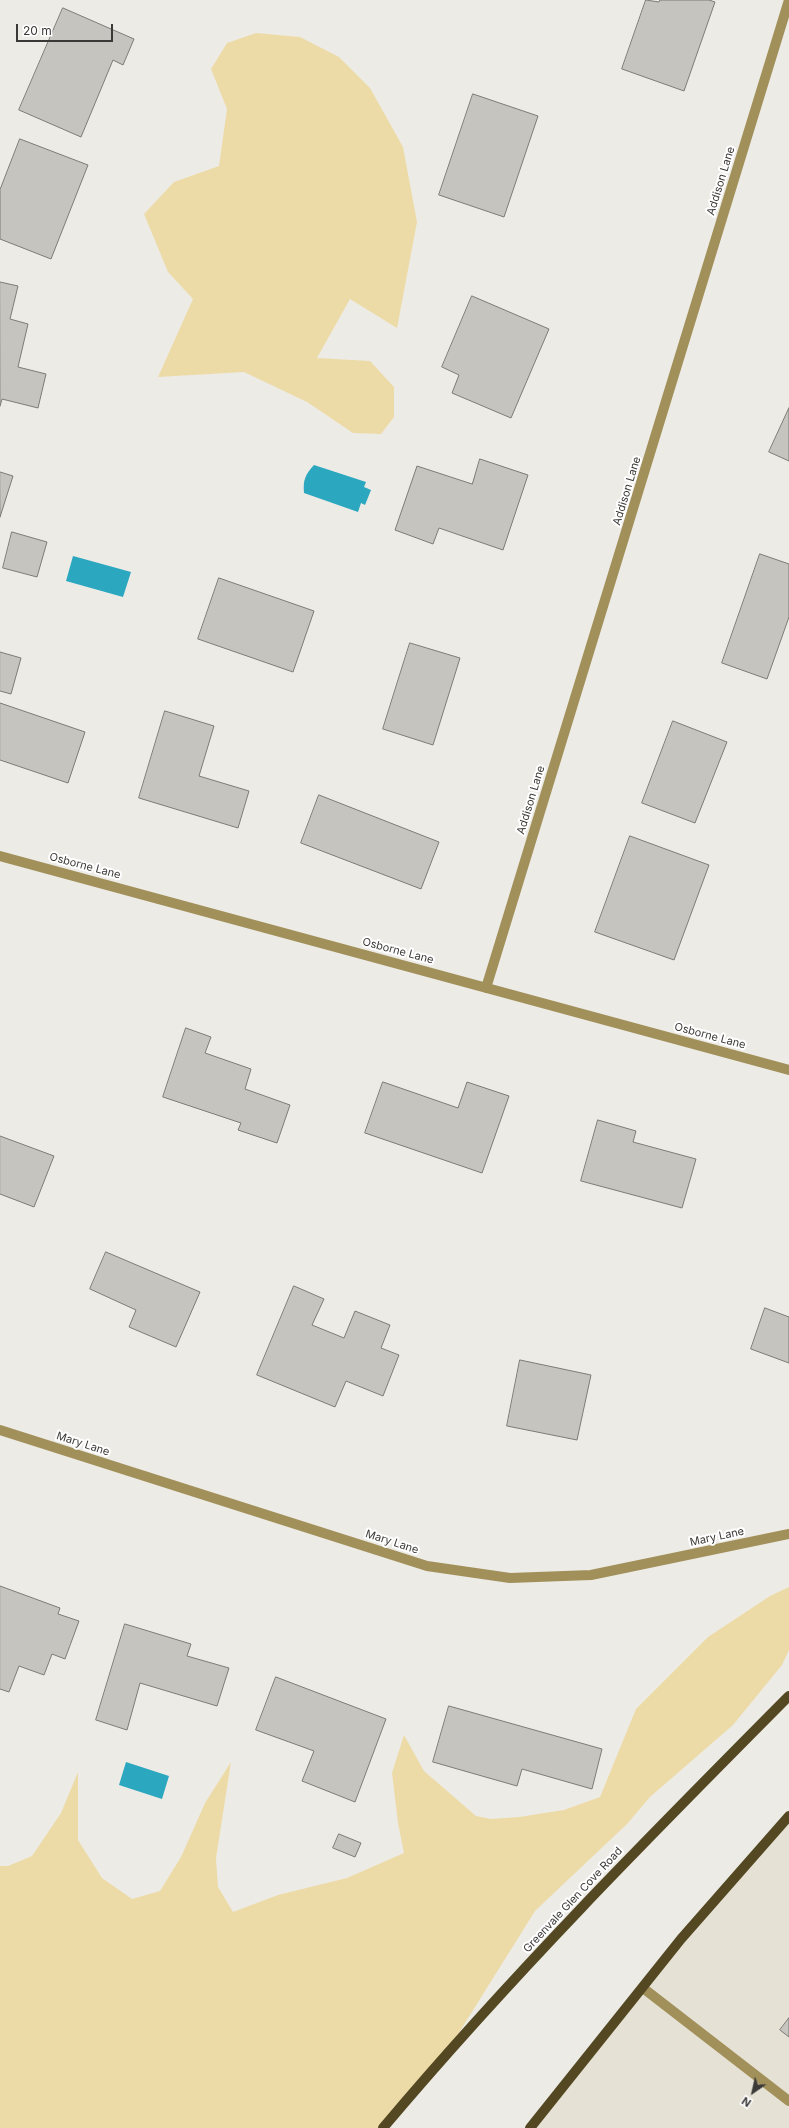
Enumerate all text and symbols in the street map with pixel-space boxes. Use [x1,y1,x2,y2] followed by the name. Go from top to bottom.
[18,16,115,42] scale bar
[23,23,52,38] text: 20 m
[704,145,738,217] street label: Addison Lane
[610,455,644,527] street label: Addison Lane
[514,764,548,836] street label: Addison Lane
[48,850,122,882] street label: Osborne Lane
[361,935,435,967] street label: Osborne Lane
[673,1020,747,1052] street label: Osborne Lane
[55,1429,111,1459] street label: Mary Lane
[689,1525,745,1549] street label: Mary Lane
[364,1527,420,1557] street label: Mary Lane
[521,1845,625,1955] street label: Greenvale Glen Cove Road
[733,2072,773,2112] north arrow
[739,2094,754,2110] text: N

